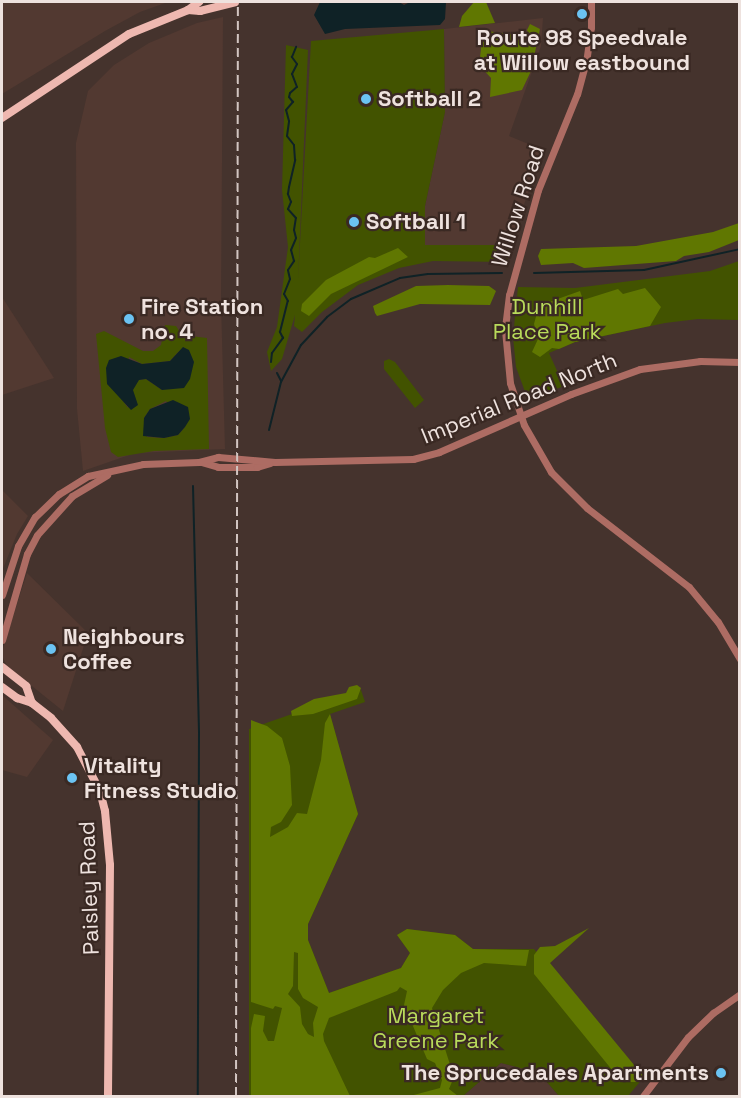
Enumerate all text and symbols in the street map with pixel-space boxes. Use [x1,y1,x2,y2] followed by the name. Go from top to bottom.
[575,7,589,21] marker: Route 98 Speedvale at Willow eastbound
[474,24,690,76] place label: Route 98 Speedvale at Willow eastbound
[378,86,481,112] place label: Softball 2
[359,92,373,106] marker: Softball 2
[486,142,550,270] street label: Willow Road
[366,209,466,235] place label: Softball 1
[347,215,361,229] marker: Softball 1
[141,293,263,344] place label: Fire Station no. 4
[493,293,601,344] park label: Dunhill Place Park
[122,312,136,326] marker: Fire Station no. 4
[417,347,621,449] street label: Imperial Road North
[63,623,185,674] place label: Neighbours Coffee
[44,642,58,656] marker: Neighbours Coffee
[84,752,237,804] place label: Vitality Fitness Studio
[65,771,79,785] marker: Vitality Fitness Studio
[73,821,105,955] street label: Paisley Road
[373,1002,499,1054] park label: Margaret Greene Park
[401,1060,709,1086] place label: The Sprucedales Apartments
[714,1066,728,1080] marker: The Sprucedales Apartments

